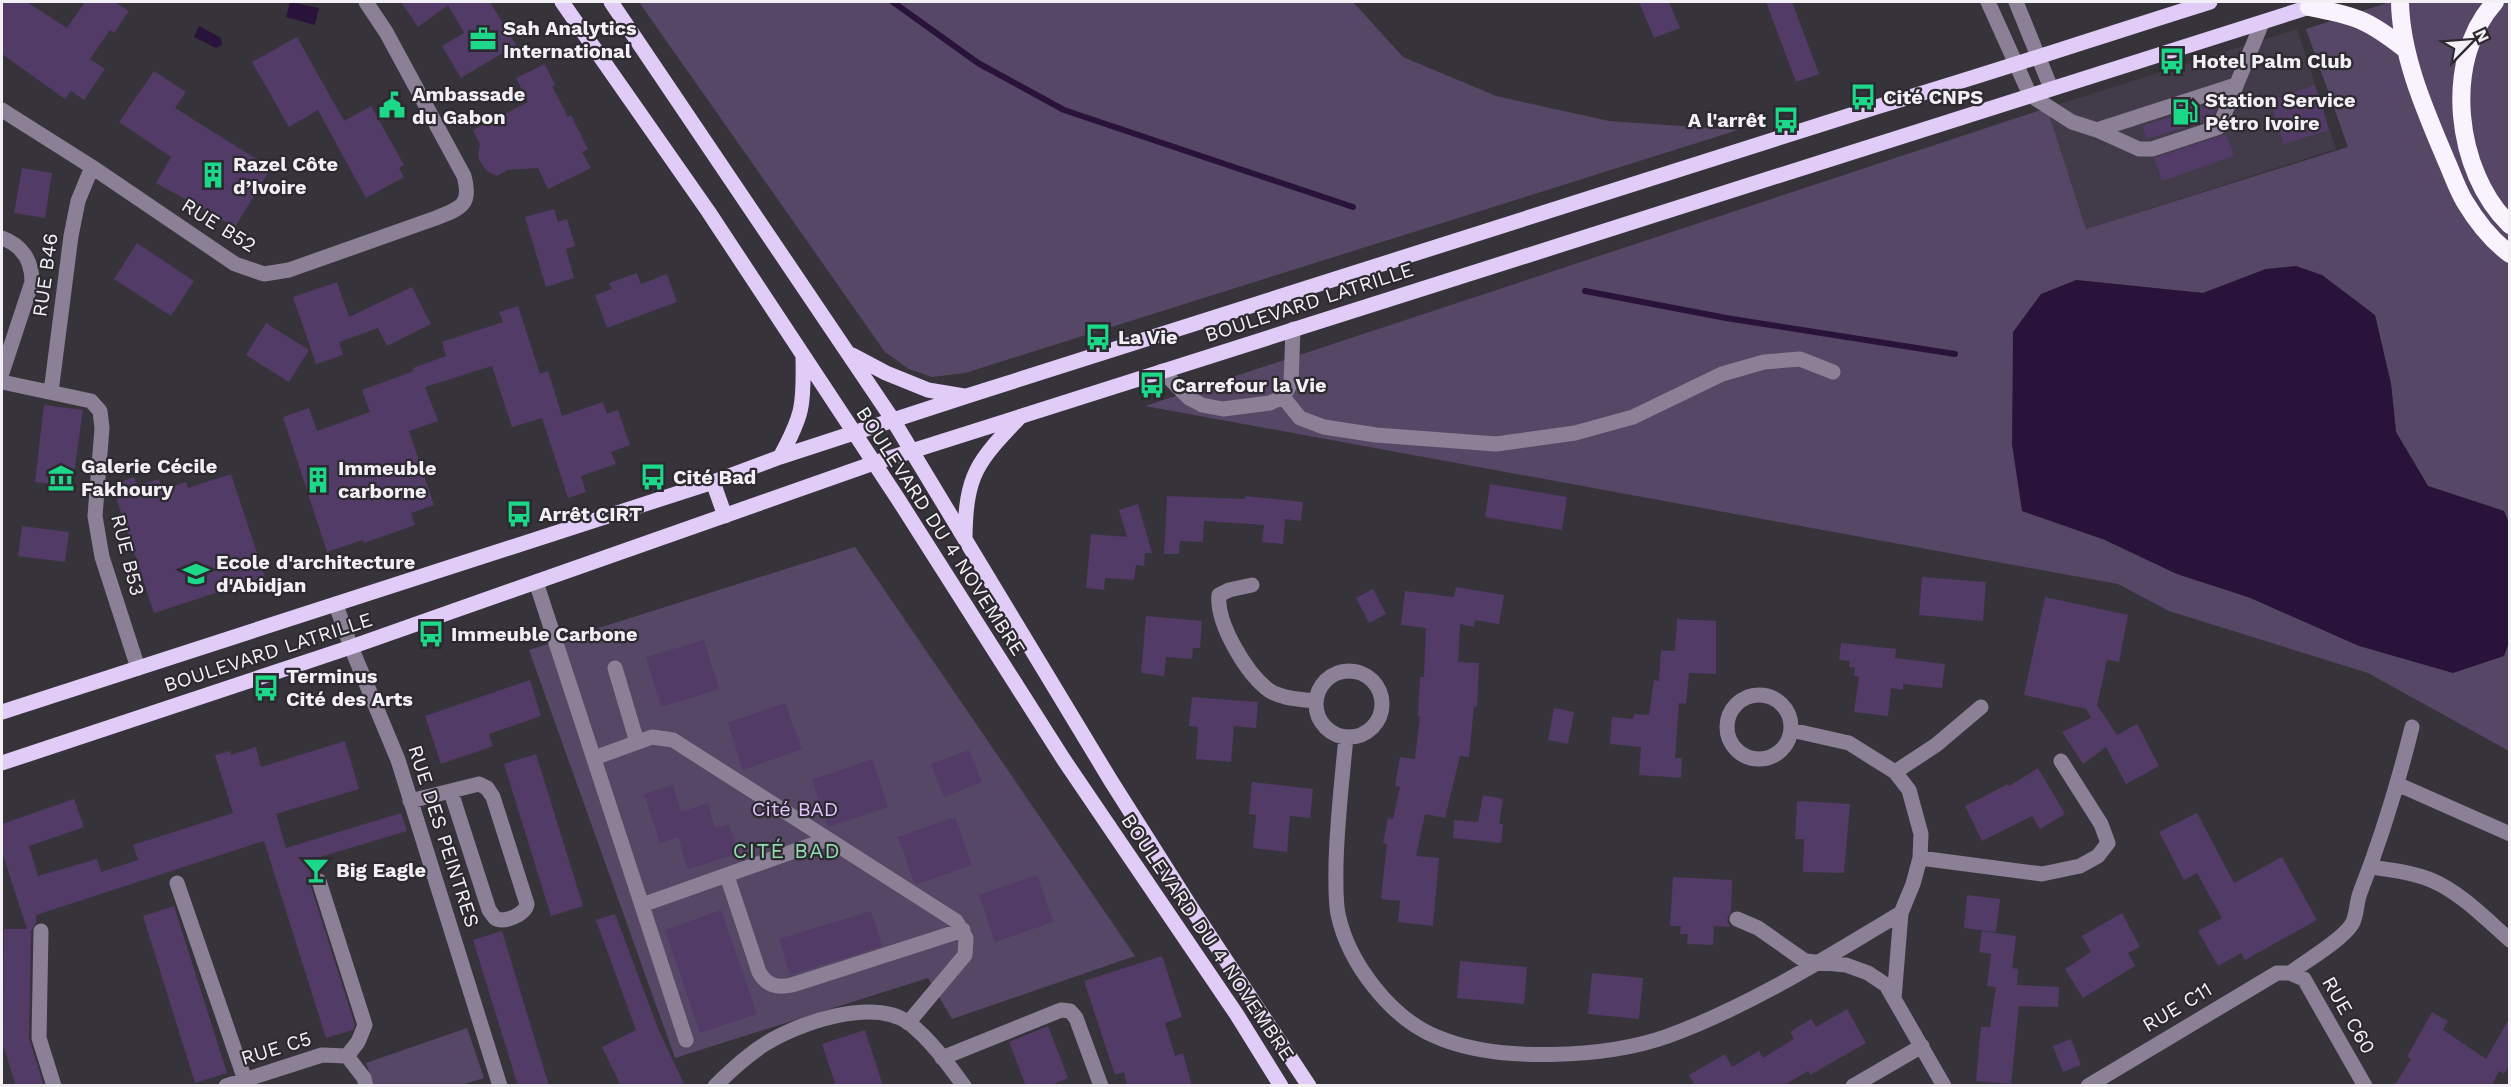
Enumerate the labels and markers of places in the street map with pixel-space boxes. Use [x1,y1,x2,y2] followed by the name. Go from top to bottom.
[503,16,637,63] place label: Sah Analytics International
[468,24,498,54] office icon: Sah Analytics International
[2157,46,2187,76] bus stop icon: Hotel Palm Club
[2192,49,2352,73] place label: Hotel Palm Club
[412,82,525,129] place label: Ambassade du Gabon
[1848,82,1878,112] bus stop icon: Cité CNPS
[1883,85,1983,109] place label: Cité CNPS
[2205,88,2356,135] place label: Station Service Pétro Ivoire
[377,90,407,120] public building icon: Ambassade du Gabon
[2170,97,2200,127] fuel station icon: Station Service Pétro Ivoire
[1771,105,1801,135] bus stop icon: A l'arrêt
[1688,108,1766,132] place label: A l'arrêt
[233,152,338,199] place label: Razel Côte d’Ivoire
[198,160,228,190] building icon: Razel Côte d’Ivoire
[1083,322,1113,352] bus stop icon: La Vie
[1118,325,1178,349] place label: La Vie
[1137,370,1167,400] bus stop icon: Carrefour la Vie
[1172,373,1327,397] place label: Carrefour la Vie
[81,454,217,501] place label: Galerie Cécile Fakhoury
[338,456,437,503] place label: Immeuble carborne
[638,462,668,492] bus stop icon: Cité Bad
[46,463,76,493] museum icon: Galerie Cécile Fakhoury
[303,465,333,495] building icon: Immeuble carborne
[673,465,756,489] place label: Cité Bad
[504,499,534,529] bus stop icon: Arrêt CIRT
[539,502,642,526] place label: Arrêt CIRT
[216,550,415,597] place label: Ecole d'architecture d'Abidjan
[181,559,211,589] school or university icon: Ecole d'architecture d'Abidjan
[416,619,446,649] bus stop icon: Immeuble Carbone
[451,622,638,646] place label: Immeuble Carbone
[286,664,413,711] place label: Terminus Cité des Arts
[251,673,281,703] bus stop icon: Terminus Cité des Arts
[301,855,331,885] bar icon: Big Eagle
[336,858,426,882] place label: Big Eagle

